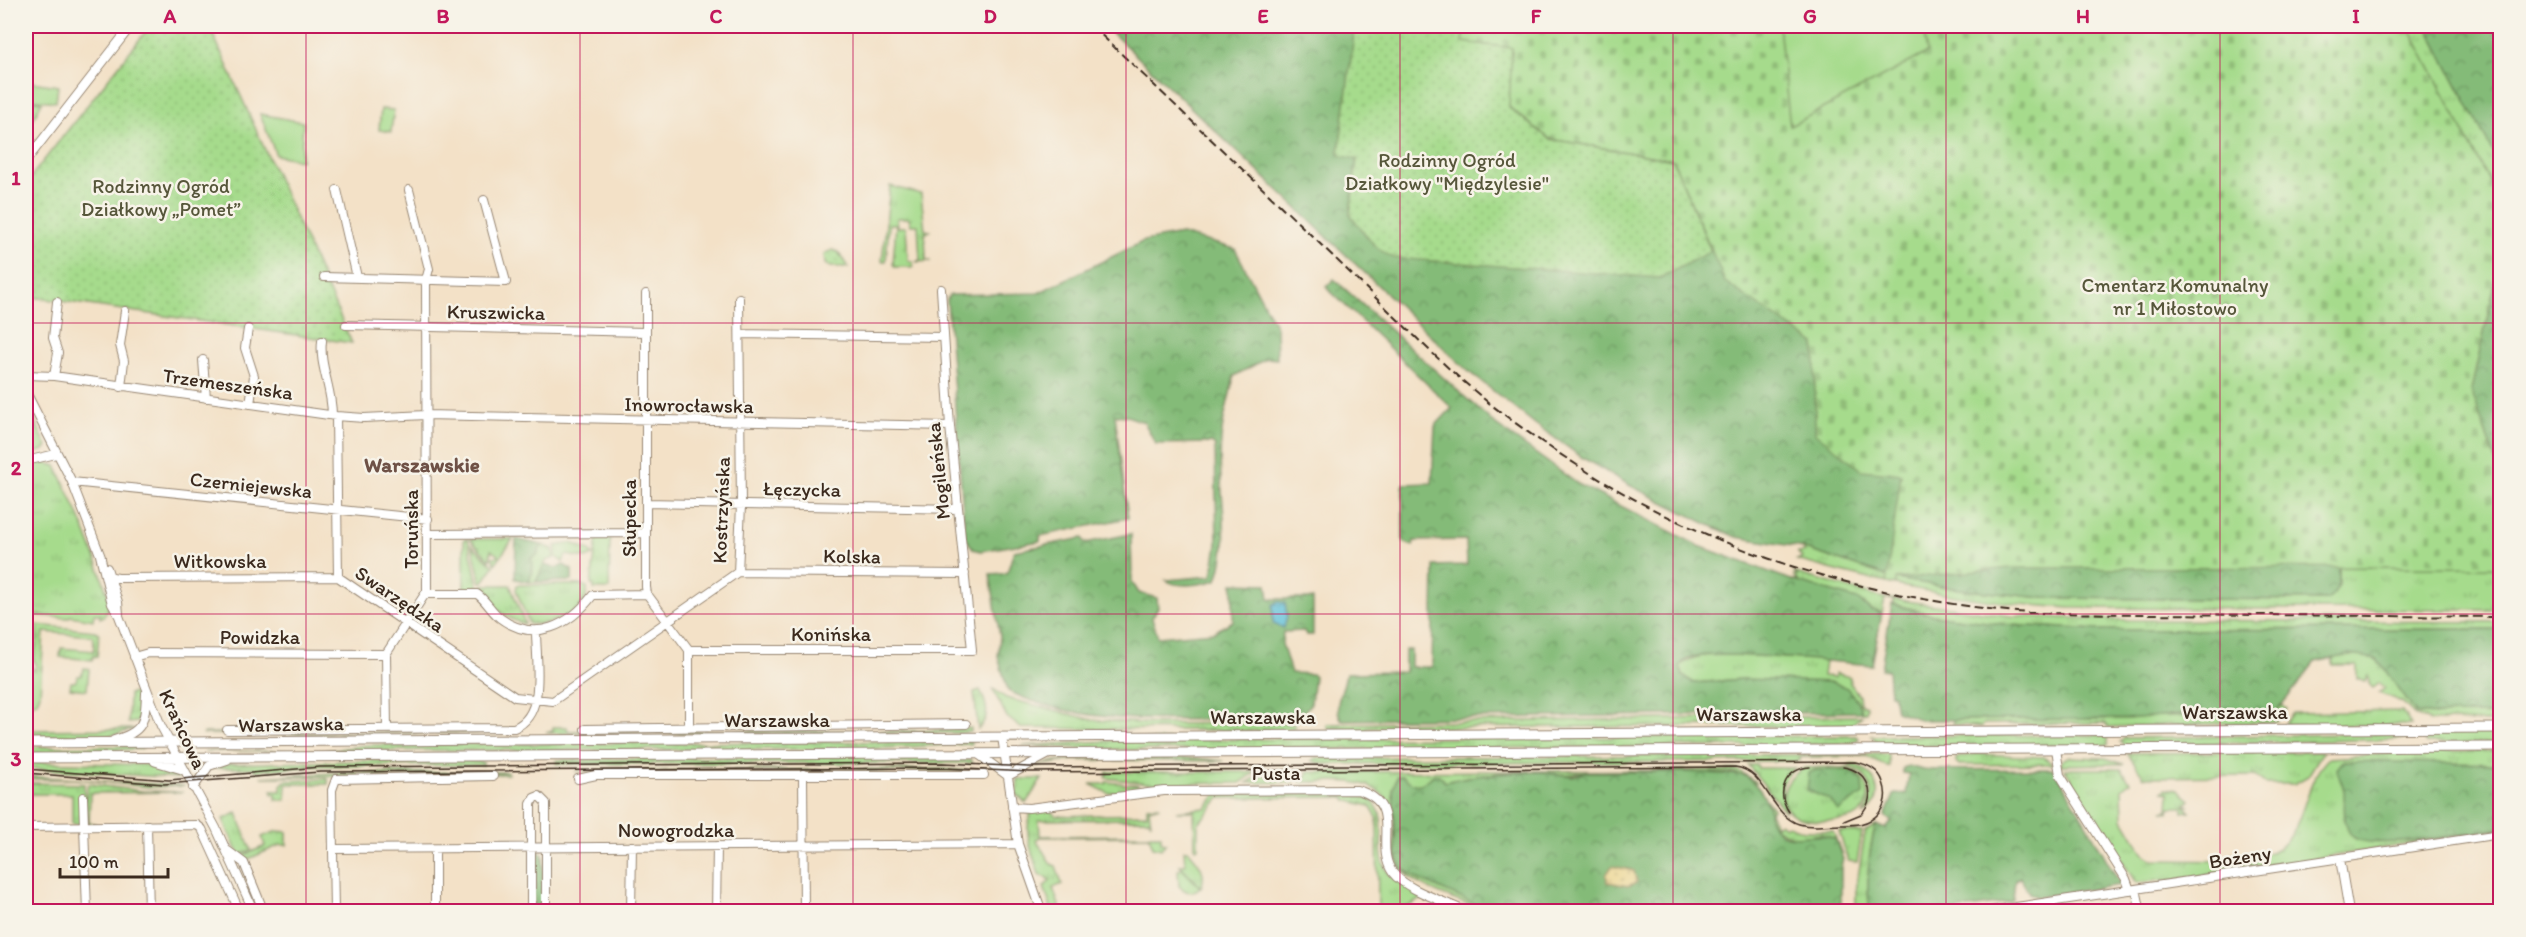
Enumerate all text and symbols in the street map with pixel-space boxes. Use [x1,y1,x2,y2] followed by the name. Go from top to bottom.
[163,4,177,28] text: A
[437,4,450,28] text: B
[710,4,723,28] text: C
[983,4,997,28] text: D
[1257,4,1269,28] text: E
[1531,4,1542,28] text: F
[1803,4,1817,28] text: G
[2076,4,2090,28] text: H
[2352,4,2360,28] text: I
[1345,148,1549,195] park label: Rodzinny Ogród Działkowy "Międzylesie"
[11,166,21,190] text: 1
[81,174,241,221] park label: Rodzinny Ogród Działkowy „Pomet”
[2082,273,2269,320] park label: Cmentarz Komunalny nr 1 Miłostowo
[447,299,546,325] street label: Kruszwicka
[161,363,295,405] street label: Trzemeszeńska
[624,392,755,418] street label: Inowrocławska
[921,421,955,521] street label: Mogileńska
[364,452,480,477] district label: Warszawskie
[11,456,22,480] text: 2
[707,456,735,564] street label: Kostrzyńska
[189,467,313,503] street label: Czerniejewska
[763,476,842,502] street label: Łęczycka
[617,478,641,557] street label: Słupecka
[399,489,423,569] street label: Toruńska
[823,543,881,569] street label: Kolska
[173,549,267,573] street label: Witkowska
[351,560,450,638] street label: Swarzędzka
[791,622,872,646] street label: Konińska
[220,625,301,649] street label: Powidzka
[154,685,212,773] street label: Krańcowa
[2182,700,2289,724] street label: Warszawska
[1696,702,1803,726] street label: Warszawska
[1210,705,1317,729] street label: Warszawska
[724,708,831,732] street label: Warszawska
[238,711,345,737] street label: Warszawska
[11,747,22,771] text: 3
[1252,761,1301,785] street label: Pusta
[618,818,735,842] street label: Nowogrodzka
[2207,840,2273,874] street label: Bożeny
[60,841,168,879] scale bar
[69,851,119,873] text: 100 m

